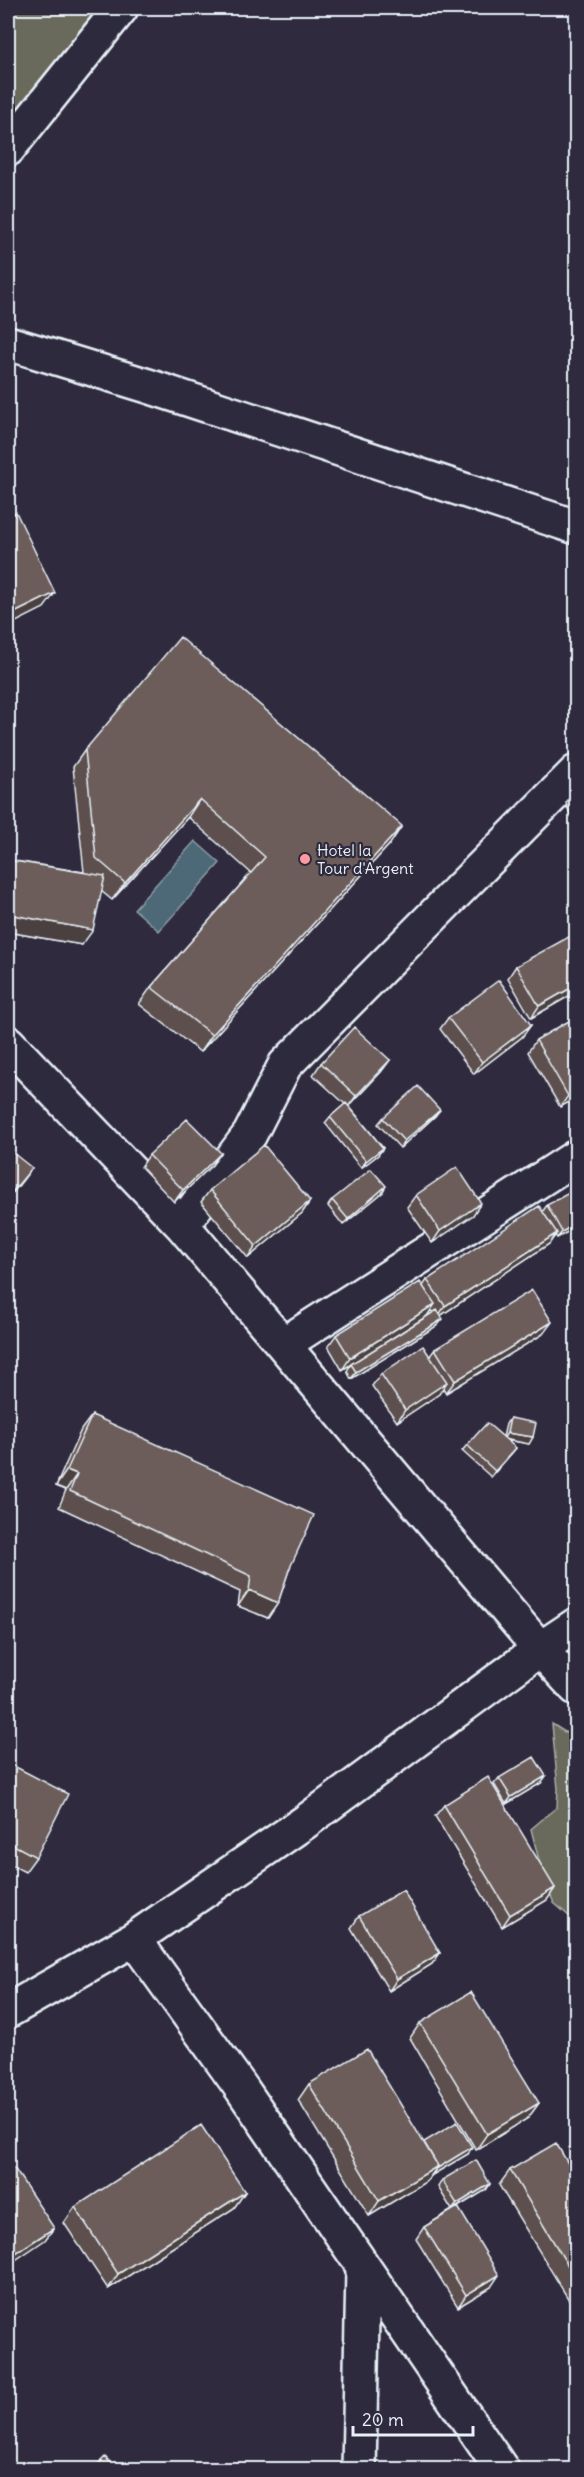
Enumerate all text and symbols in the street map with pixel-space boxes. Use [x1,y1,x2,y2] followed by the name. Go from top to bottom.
[317,840,414,878] place label: Hotel la Tour d'Argent
[298,852,312,866] marker: Hotel la Tour d'Argent
[353,2399,473,2437] scale bar
[362,2408,404,2431] text: 20 m

